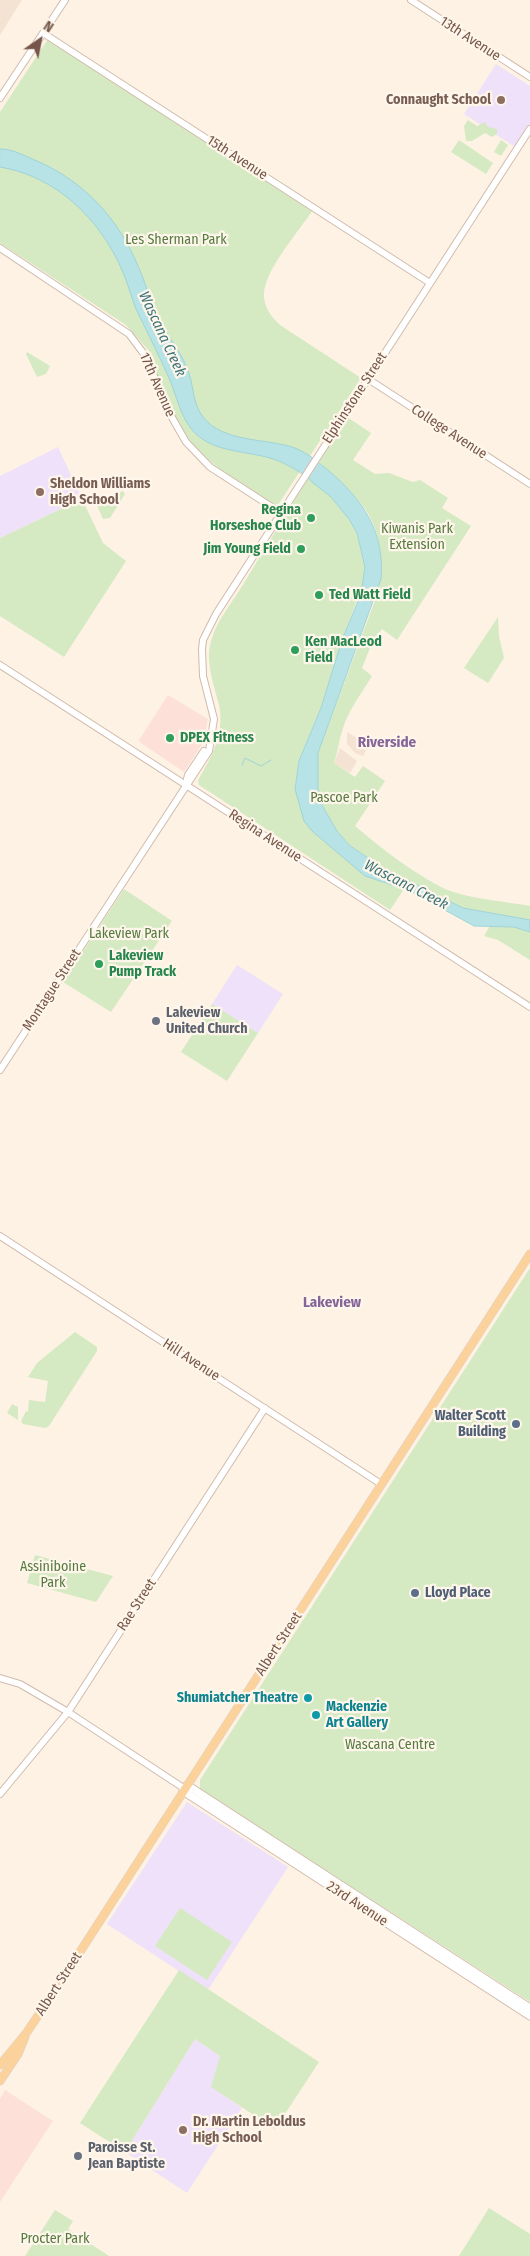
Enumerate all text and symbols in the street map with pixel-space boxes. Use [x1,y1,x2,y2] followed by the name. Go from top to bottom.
[436,13,504,65] street label: 13th Avenue
[15,15,65,65] north arrow
[40,18,57,36] text: N
[386,92,491,108] place label: Connaught School
[495,94,507,106] marker: Connaught School
[203,132,271,184] street label: 15th Avenue
[125,232,227,248] park label: Les Sherman Park
[134,289,190,379] water label: Wascana Creek
[319,349,391,447] street label: Elphinstone Street
[135,350,179,420] street label: 17th Avenue
[408,401,490,463] street label: College Avenue
[50,476,150,508] place label: Sheldon Williams High School
[34,486,46,498] marker: Sheldon Williams High School
[210,502,301,534] place label: Regina Horseshoe Club
[305,512,317,524] marker: Regina Horseshoe Club
[381,521,453,554] park label: Kiwanis Park Extension
[203,541,291,557] place label: Jim Young Field
[295,543,307,555] marker: Jim Young Field
[329,587,411,603] place label: Ted Watt Field
[313,589,325,601] marker: Ted Watt Field
[305,634,382,666] place label: Ken MacLeod Field
[289,644,301,656] marker: Ken MacLeod Field
[180,730,254,746] place label: DPEX Fitness
[164,732,176,744] marker: DPEX Fitness
[358,734,416,752] district label: Riverside
[310,790,378,806] park label: Pascoe Park
[225,806,305,866] street label: Regina Avenue
[361,856,451,914] water label: Wascana Creek
[89,926,169,942] park label: Lakeview Park
[19,946,85,1034] street label: Montague Street
[109,948,176,980] place label: Lakeview Pump Track
[93,958,105,970] marker: Lakeview Pump Track
[166,1005,247,1038] place label: Lakeview United Church
[150,1015,162,1027] marker: Lakeview United Church
[303,1294,361,1312] district label: Lakeview
[159,1335,223,1385] street label: Hill Avenue
[435,1408,506,1440] place label: Walter Scott Building
[510,1418,522,1430] marker: Walter Scott Building
[20,1559,86,1591] park label: Assiniboine Park
[114,1576,160,1634] street label: Rae Street
[425,1585,491,1601] place label: Lloyd Place
[409,1587,421,1599] marker: Lloyd Place
[252,1609,306,1679] street label: Albert Street
[177,1690,298,1706] place label: Shumiatcher Theatre
[302,1692,314,1704] marker: Shumiatcher Theatre
[326,1699,388,1731] place label: Mackenzie Art Gallery
[310,1709,322,1721] marker: Mackenzie Art Gallery
[345,1737,435,1753] park label: Wascana Centre
[323,1878,391,1930] street label: 23rd Avenue
[32,1949,86,2019] street label: Albert Street
[193,2114,306,2146] place label: Dr. Martin Leboldus High School
[177,2124,189,2136] marker: Dr. Martin Leboldus High School
[88,2140,165,2172] place label: Paroisse St. Jean Baptiste
[72,2150,84,2162] marker: Paroisse St. Jean Baptiste
[20,2231,90,2247] park label: Procter Park

